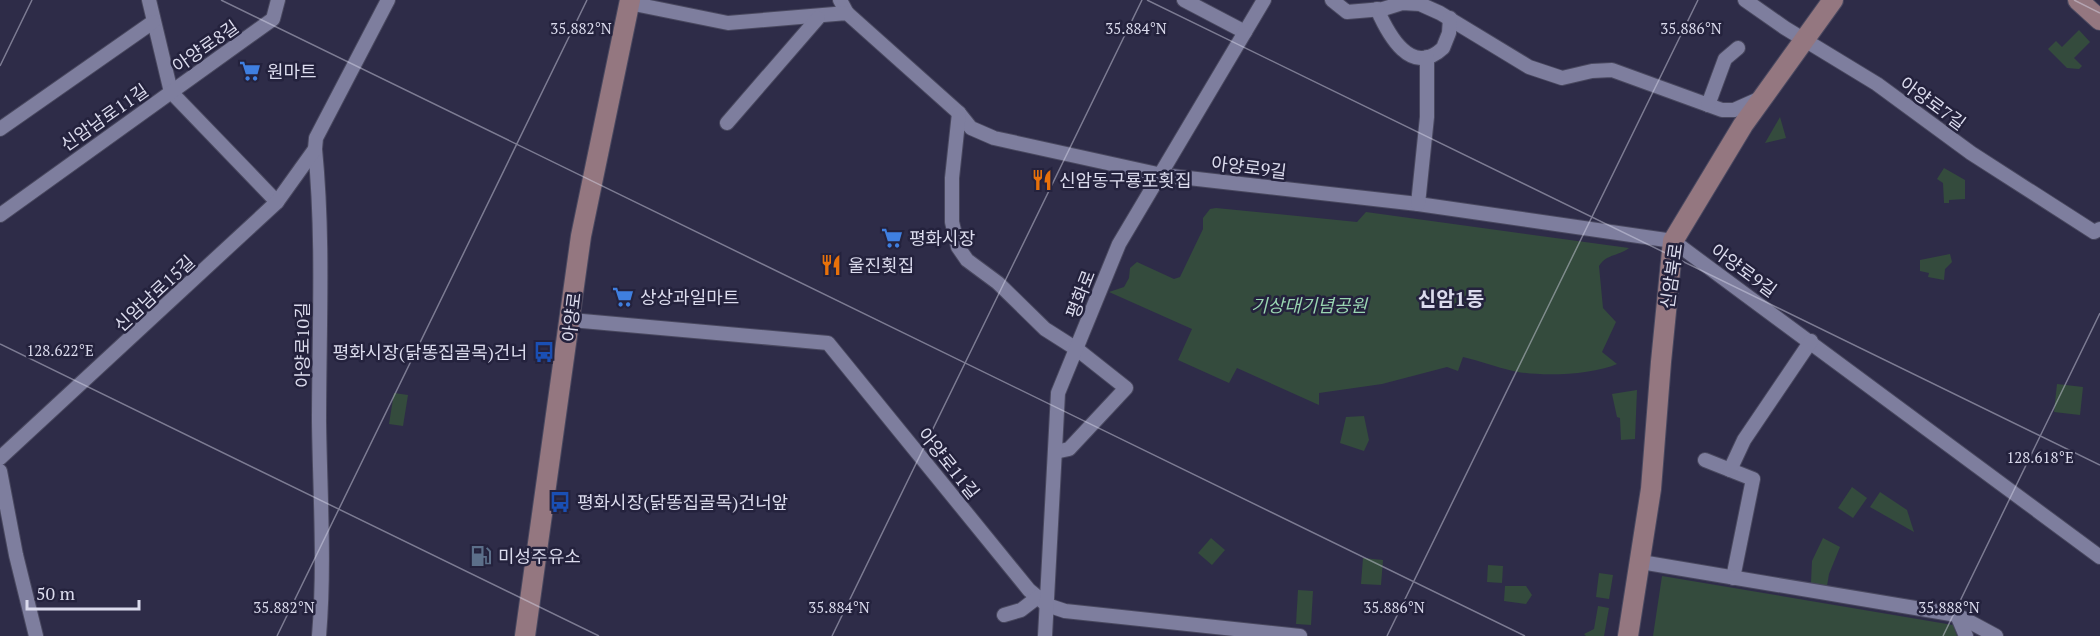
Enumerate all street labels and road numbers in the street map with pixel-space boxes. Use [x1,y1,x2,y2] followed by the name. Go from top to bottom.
[167,14,243,78] street label: 아양로8길
[1895,71,1971,135] street label: 아양로7길
[55,78,153,156] street label: 신암남로11길
[1210,150,1288,184] street label: 아양로9길
[1706,238,1782,302] street label: 아양로9길
[1655,242,1687,310] street label: 신암북로
[109,249,199,337] street label: 신암남로15길
[1060,267,1100,321] street label: 평화로
[556,291,586,343] street label: 아양로
[290,302,314,388] street label: 아양로10길
[913,422,985,504] street label: 아양로11길

